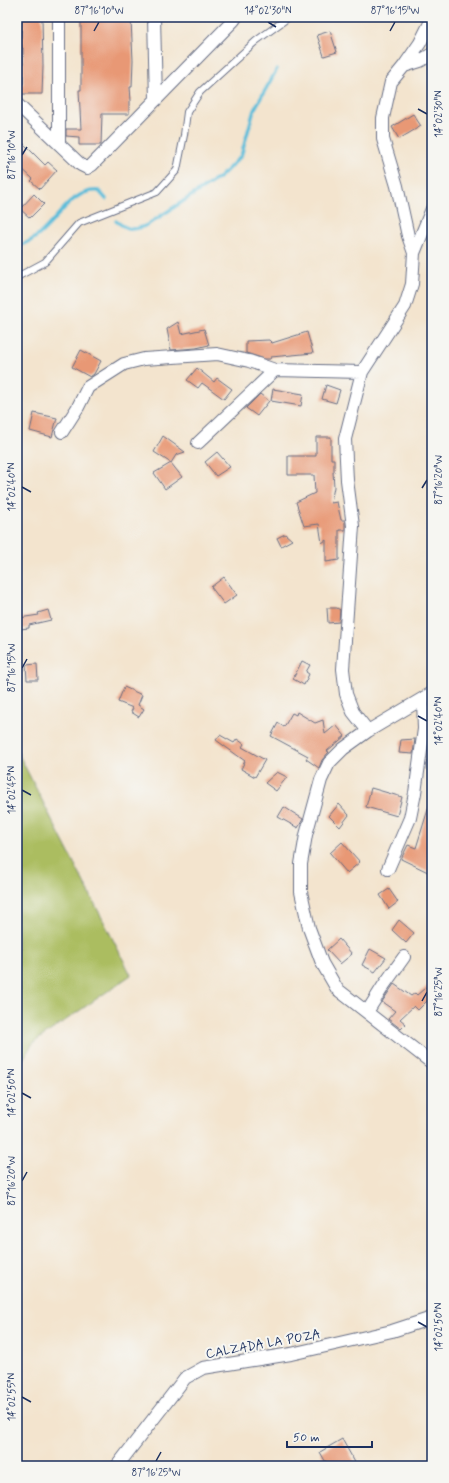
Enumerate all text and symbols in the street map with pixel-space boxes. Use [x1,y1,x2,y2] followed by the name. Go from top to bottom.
[74,4,124,18] text: 87°16'10"W
[244,4,292,18] text: 14°02'30"N
[371,4,419,18] text: 87°16'15"W
[432,90,446,138] text: 14°02'30"N
[5,130,19,180] text: 87°16'10"W
[432,455,446,505] text: 87°16'20"W
[5,462,19,511] text: 14°02'40"N
[5,644,19,692] text: 87°16'15"W
[432,696,446,745] text: 14°02'40"N
[5,765,19,814] text: 14°02'45"N
[432,967,446,1017] text: 87°16'25"W
[5,1068,19,1117] text: 14°02'50"N
[5,1156,19,1206] text: 87°16'20"W
[432,1302,446,1351] text: 14°02'50"N
[204,1326,322,1363] street label: CALZADA LA POZA
[5,1372,19,1421] text: 14°02'55"N
[287,1423,372,1449] scale bar
[293,1430,320,1446] text: 50 m
[131,1466,181,1480] text: 87°16'25"W

